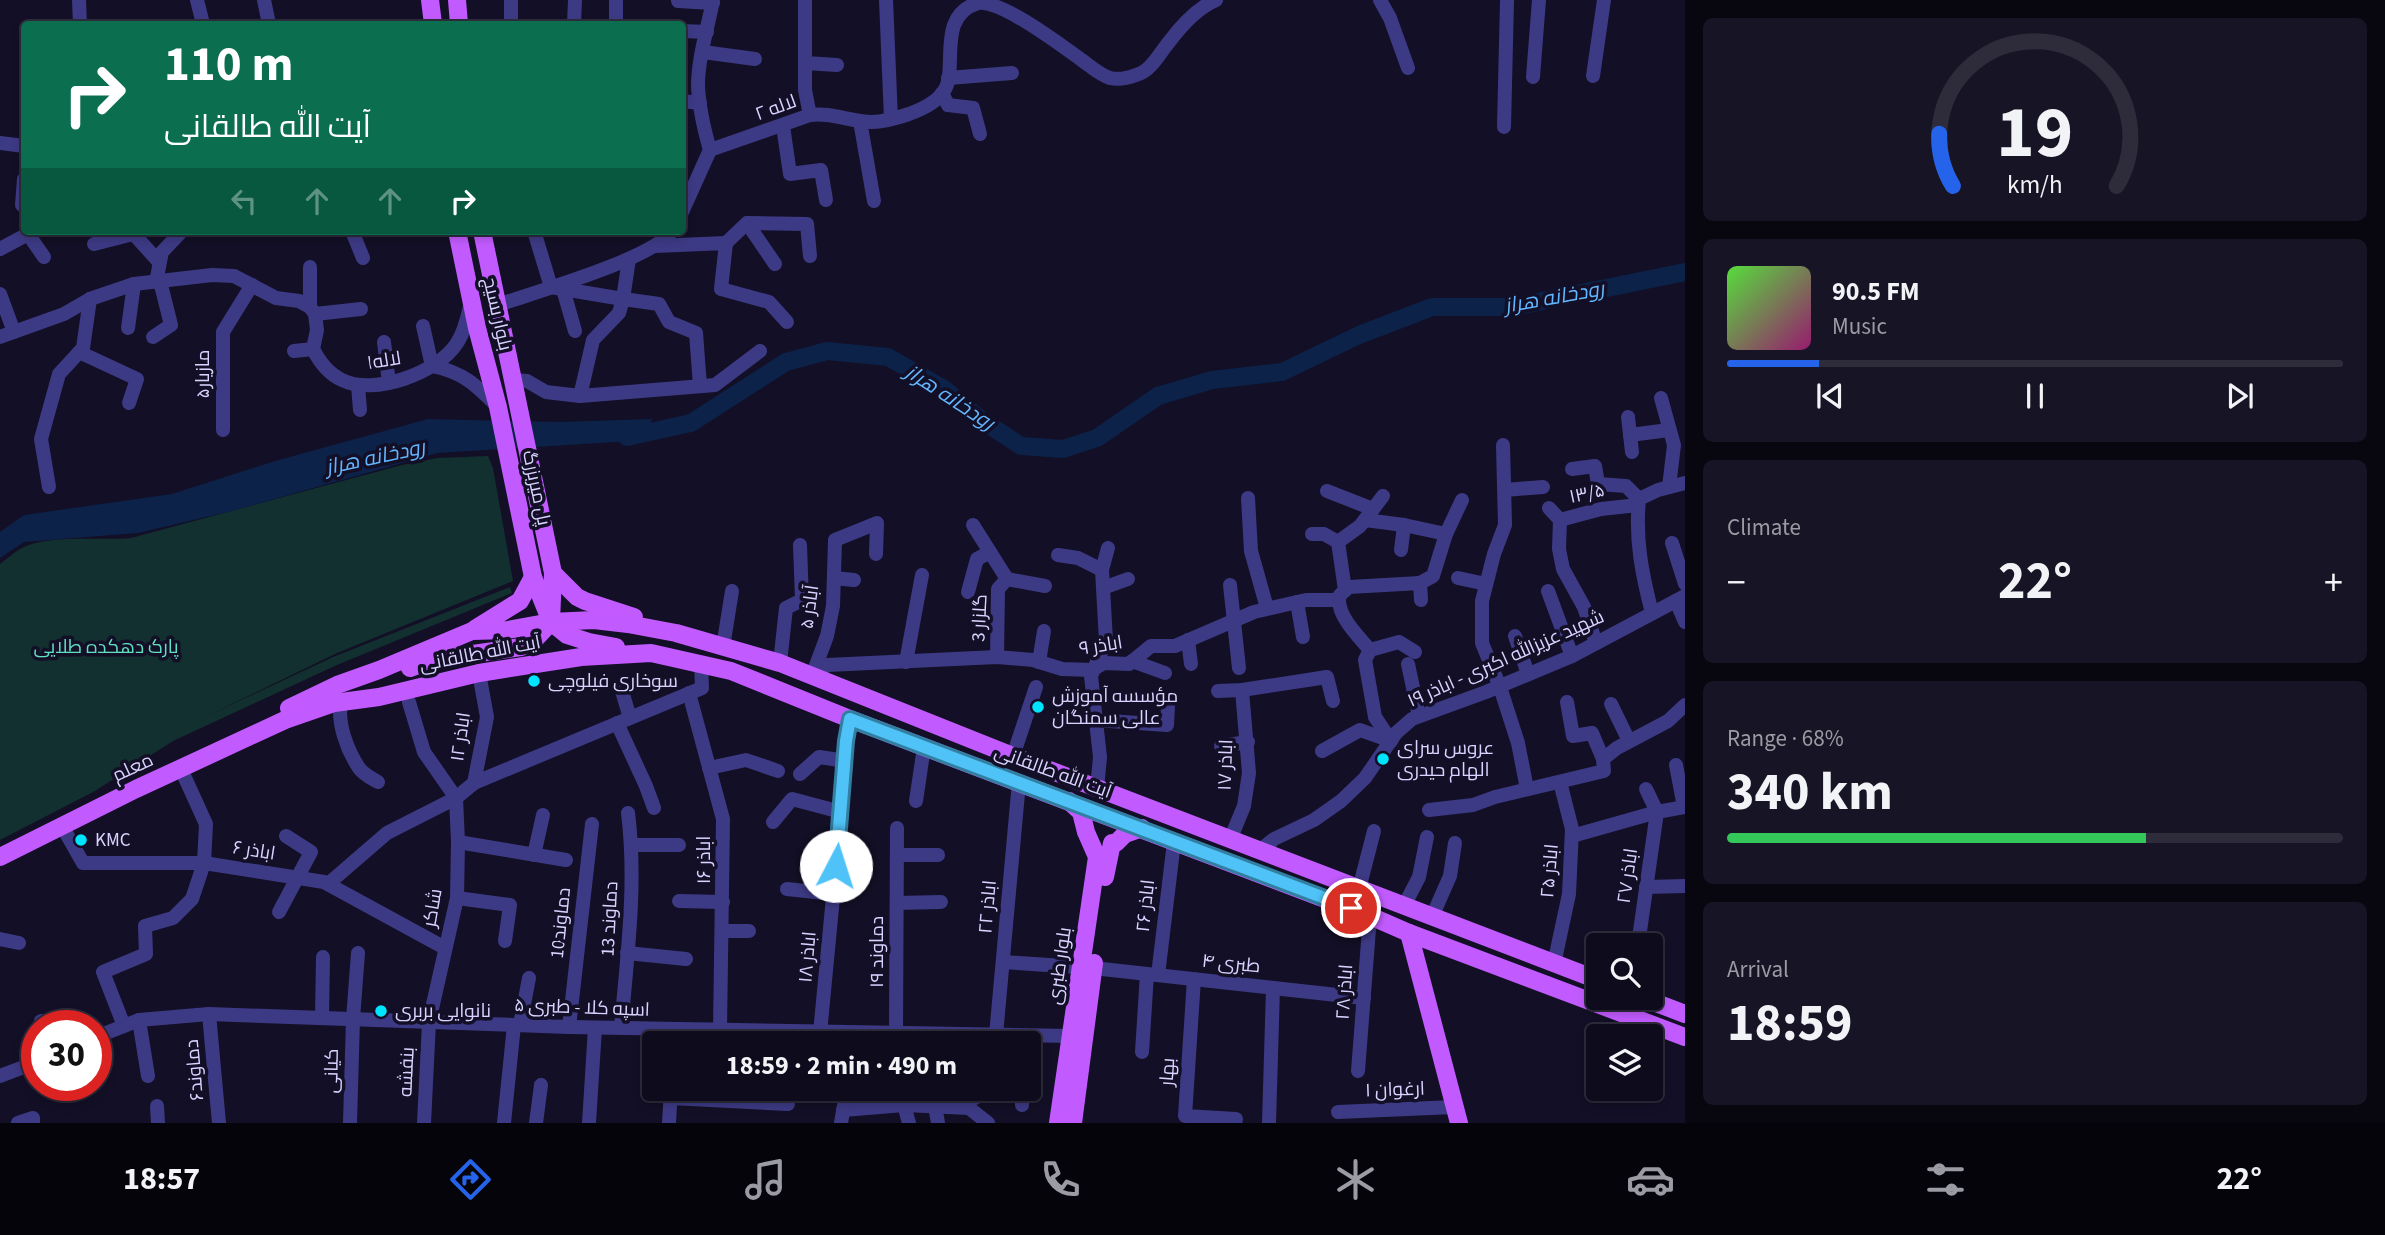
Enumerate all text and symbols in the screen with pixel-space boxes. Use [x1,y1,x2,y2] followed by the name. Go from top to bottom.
[164,30,293,100] text: 110 m
[49,49,140,140] icon: right
[1997,81,2073,185] text: 19
[752,88,800,128] street label: لاله ۲
[164,104,371,150] text: آیت الله طالقانی
[2007,166,2063,202] text: km/h
[225,182,263,220] icon: left
[298,182,336,220] icon: ahead
[371,182,409,220] icon: ahead
[444,182,482,220] icon: right
[1499,273,1608,321] water label: رودخانه هراز
[1832,273,1920,310] text: 90.5 FM
[475,275,519,353] street label: بلوار بسیج
[1832,310,1887,343] text: Music
[365,345,403,377] street label: لاله۱
[190,350,217,398] street label: مازیار۵
[897,355,1002,438] water label: رودخانه هراز
[1811,377,1849,415] icon: previous
[2016,377,2054,415] icon: pause
[2221,377,2259,415] icon: next
[320,432,429,483] water label: رودخانه هراز
[515,448,557,528] street label: پل میربزرگ
[1567,477,1607,511] street label: ۱۳/۵
[1727,511,1801,544] text: Climate
[1998,545,2072,619] text: 22°
[1727,556,1746,610] text: −
[2324,556,2343,610] text: +
[794,583,826,631] street label: آباذر ۵
[965,593,995,643] street label: گلزار 3
[1403,603,1609,715] street label: شهید عزیزالله اکبری - اباذر ۱۹
[417,629,543,679] street label: آیت الله طالقانی
[1077,629,1125,663] street label: اباذر ۹
[34,634,178,661] park label: پارک دهکده طلایی
[548,668,678,695] place label: سوخاری فیلوچی
[526,673,542,689] marker: سوخاری فیلوچی
[1052,683,1178,732] place label: مؤسسه آموزش عالی سمنگان
[1030,699,1046,715] marker: مؤسسه آموزش عالی سمنگان
[444,711,478,763] street label: اباذر ۱۲
[1727,722,1844,755] text: Range · 68%
[1397,735,1494,784] place label: عروس سرای الهام حیدری
[991,738,1115,806] street label: آیت الله طالقانی
[1212,739,1240,791] street label: اباذر ۱۷
[108,747,158,789] street label: معلم
[1375,751,1391,767] marker: عروس سرای الهام حیدری
[1727,756,1893,830] text: 340 km
[95,827,131,854] place label: KMC
[799,829,873,903] position arrow
[73,832,89,848] marker: KMC
[231,834,277,868] street label: اباذر ۶
[691,836,718,884] street label: اباذر ۱۶
[1534,843,1566,899] street label: اباذر ۲۵
[1611,847,1645,905] street label: اباذر ۲۷
[1130,878,1162,934] street label: اباذر ۲۶
[1321,878,1381,938] pin
[972,879,1004,935] street label: اباذر ۲۲
[595,881,625,957] street label: دماوند 13
[416,886,450,930] street label: شاکر
[544,886,578,960] street label: دماوند10
[1332,889,1370,927] icon: arrive
[864,916,891,988] street label: دماوند ۱۹
[1041,925,1079,1007] street label: بلوار طبری
[792,930,824,984] street label: اباذر ۱۸
[1586,933,1663,1101] map controls
[1586,933,1663,1010] button: search
[1200,947,1262,981] street label: طبری ۴
[1727,953,1789,986] text: Arrival
[1330,963,1360,1021] street label: اباذر ۲۸
[1727,987,1852,1061] text: 18:59
[514,992,650,1024] street label: اسپه کلا - طبری ۵
[395,998,491,1025] place label: نانوایی بربری
[373,1003,389,1019] marker: نانوایی بربری
[21,1010,112,1101] speed limit sign: 30
[1586,1024,1663,1101] button: layers
[179,1038,211,1102] street label: دماوند۶
[392,1046,422,1098] street label: بنفشه
[726,1047,957,1084] text: 18:59 · 2 min · 490 m
[318,1048,346,1094] street label: کیانی
[1153,1057,1182,1088] street label: بهار
[1365,1075,1425,1105] street label: ارغوان ۱
[446,1155,495,1204] icon: directions
[741,1155,790,1204] icon: music
[1036,1155,1085,1204] icon: phone
[1331,1155,1380,1204] icon: climate
[1626,1155,1675,1204] icon: car
[1921,1155,1970,1204] icon: filters
[123,1156,200,1202] text: 18:57
[2216,1156,2262,1202] text: 22°

